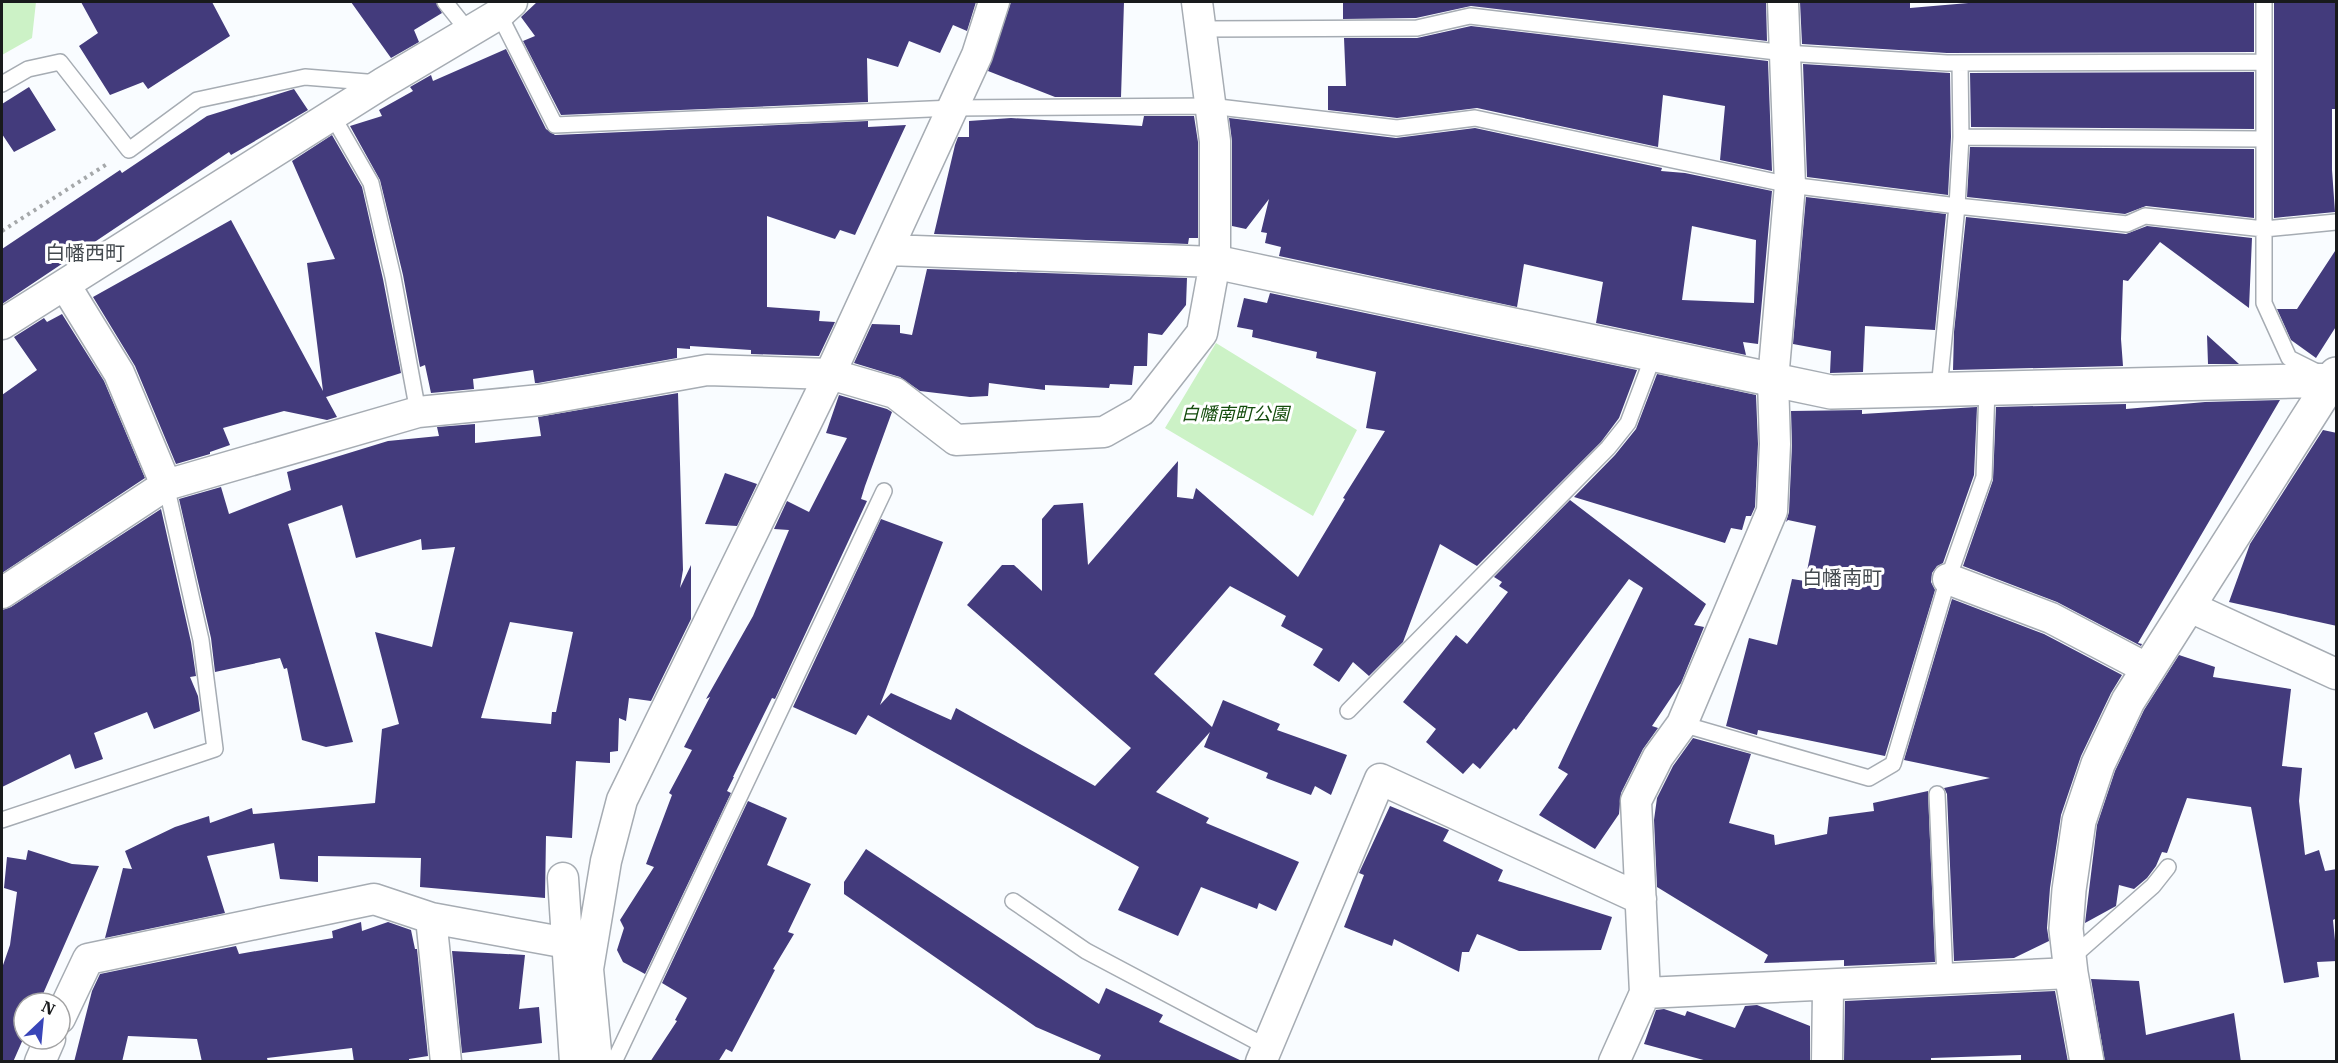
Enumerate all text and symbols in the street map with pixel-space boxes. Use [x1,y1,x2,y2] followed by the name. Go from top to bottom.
[45,239,125,266] district label: 白幡西町
[1181,402,1292,425] park label: 白幡南町公園
[1802,564,1882,591] district label: 白幡南町
[12,991,72,1051] north arrow
[39,996,59,1019] text: N

